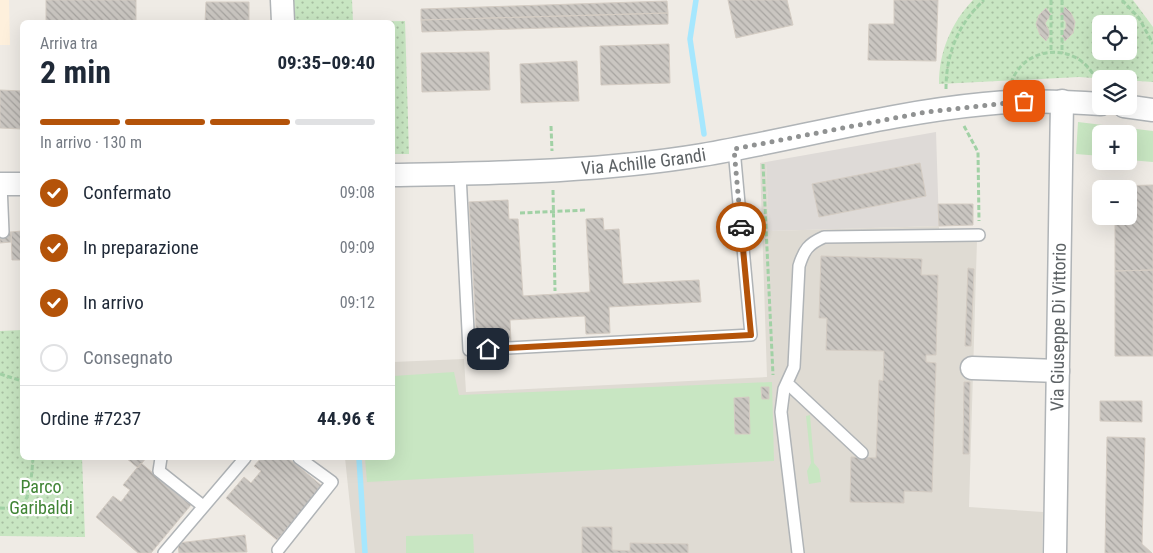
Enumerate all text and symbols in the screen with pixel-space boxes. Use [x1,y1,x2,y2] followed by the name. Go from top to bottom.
[1092,15,1137,225] map controls
[1092,15,1137,60] button: locate
[40,34,98,53] text: Arriva tra
[277,51,375,74] text: 09:35–09:40
[40,53,111,91] text: 2 min
[1092,70,1137,115] button: layers
[1003,80,1045,122] pin
[1010,87,1038,115] icon: bag
[1092,125,1137,170] button: +
[40,133,142,152] text: In arrivo · 130 m
[580,144,708,179] street label: Via Achille Grandi
[40,179,68,207] icon: check
[1092,180,1137,225] button: −
[83,181,171,204] text: Confermato
[340,183,375,202] text: 09:08
[716,202,766,252] courier
[727,213,755,241] icon: car
[40,234,68,262] icon: check
[83,236,199,259] text: In preparazione
[340,238,375,257] text: 09:09
[1046,243,1070,411] street label: Via Giuseppe Di Vittorio
[40,289,68,317] icon: check
[83,291,144,314] text: In arrivo
[340,293,375,312] text: 09:12
[467,328,509,370] pin
[474,335,502,363] icon: home
[83,346,173,369] text: Consegnato
[40,407,141,430] text: Ordine #7237
[317,407,375,430] text: 44.96 €
[9,476,73,518] park label: Parco Garibaldi

